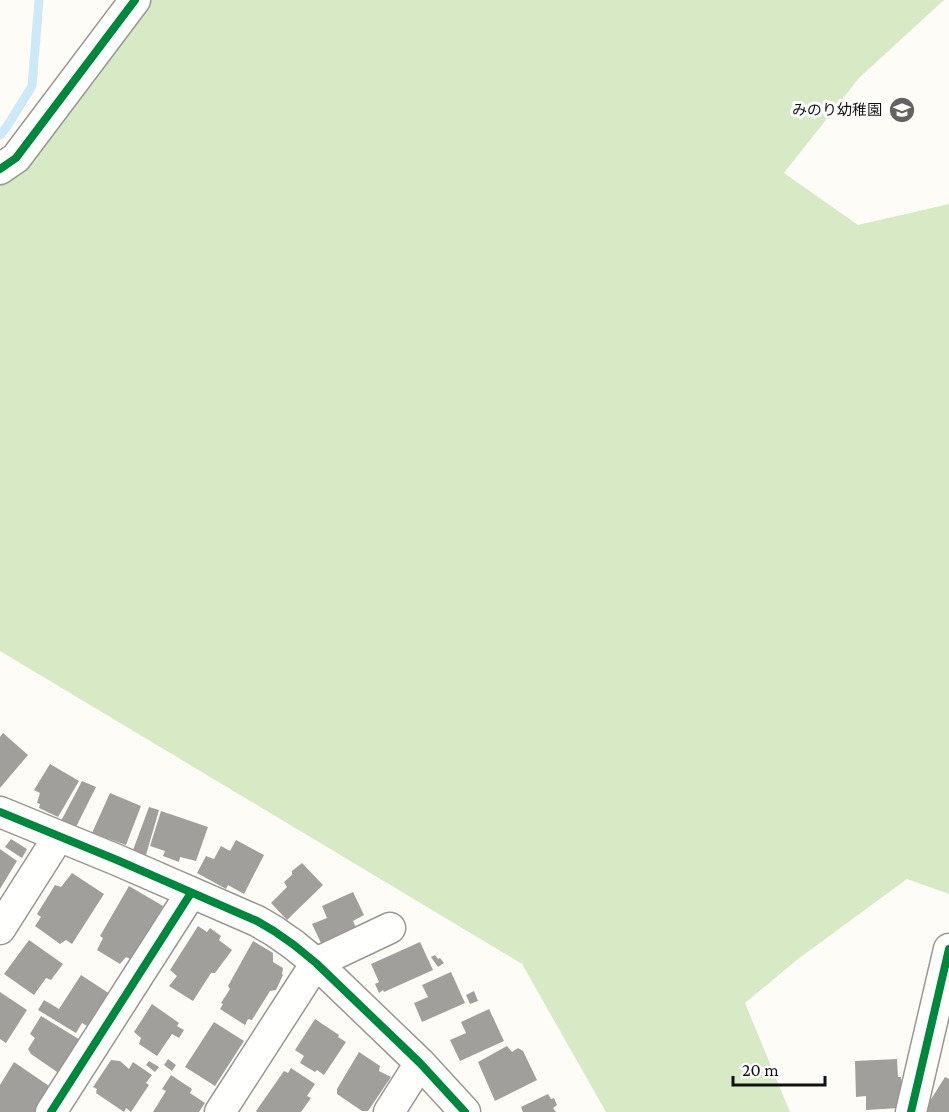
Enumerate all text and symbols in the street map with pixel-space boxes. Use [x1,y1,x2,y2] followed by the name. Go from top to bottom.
[887,95,917,125] school or university icon: みのり幼稚園
[792,102,882,118] place label: みのり幼稚園
[733,1049,824,1087] scale bar
[742,1060,779,1080] text: 20 m

